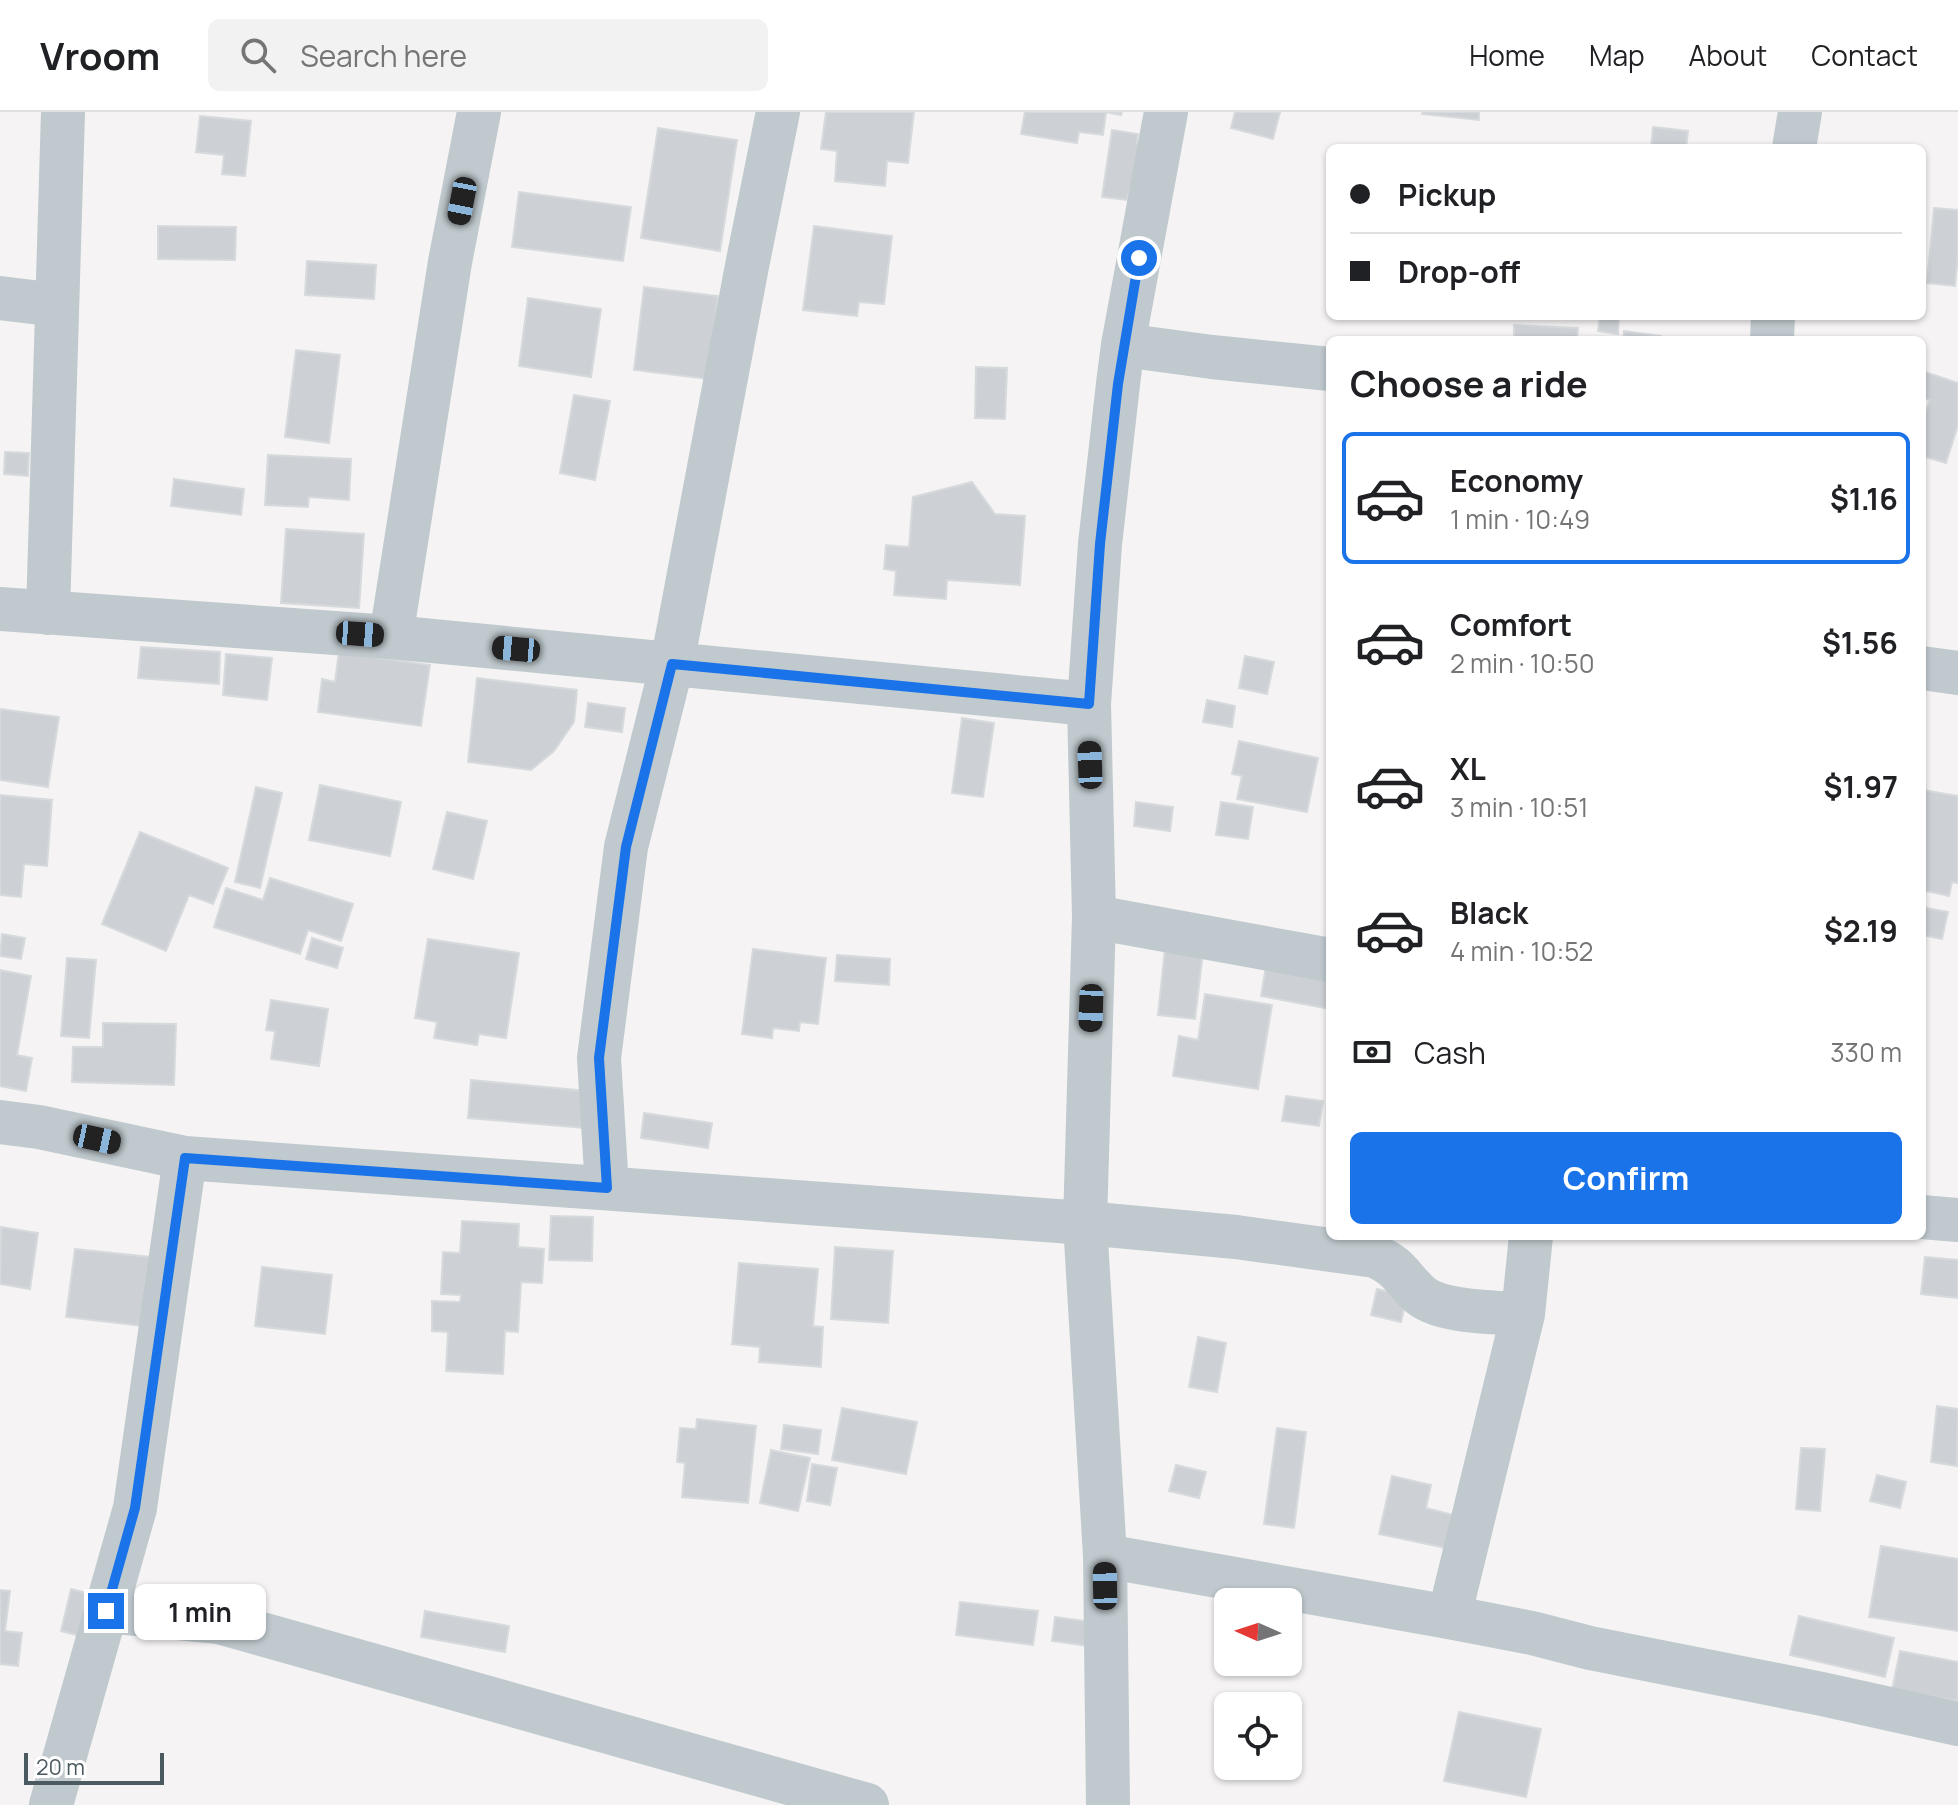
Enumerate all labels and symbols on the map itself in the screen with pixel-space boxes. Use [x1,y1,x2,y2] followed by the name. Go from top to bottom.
[446,175,478,227] car
[1121,240,1157,276] route start
[335,620,385,648] car
[491,635,541,663] car
[1077,741,1103,789] car
[1078,984,1104,1032] car
[71,1122,123,1156] car
[1093,1562,1117,1610] car
[134,1583,266,1639] callout: 1 min
[1214,1588,1302,1676] north arrow
[88,1593,124,1629] route end
[24,1749,164,1785] scale bar

